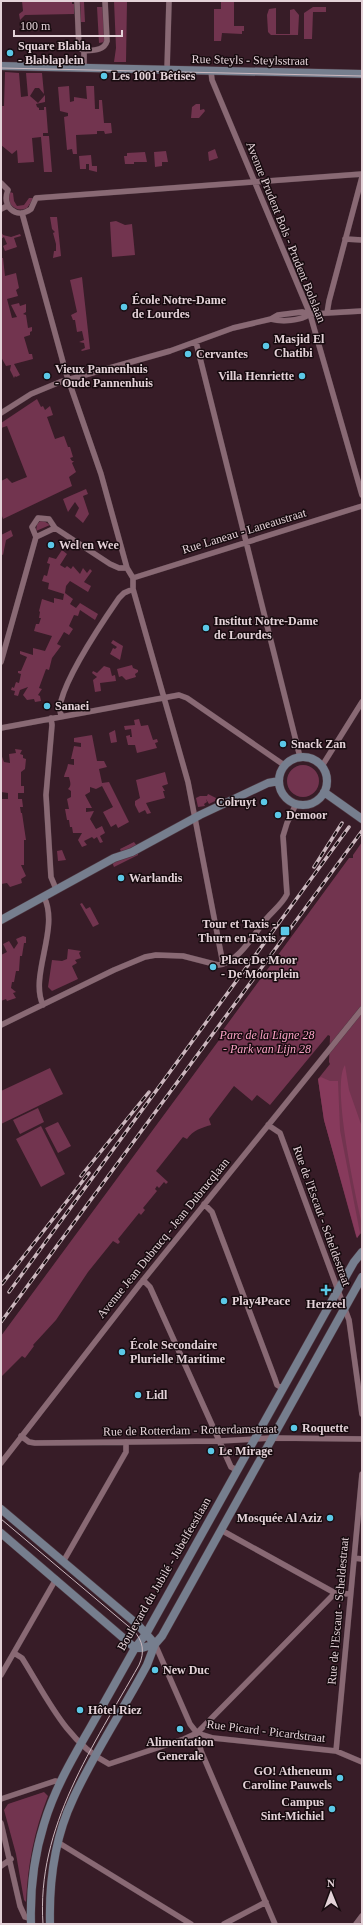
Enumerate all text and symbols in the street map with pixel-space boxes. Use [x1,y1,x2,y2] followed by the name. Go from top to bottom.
[14,12,122,38] scale bar
[20,19,51,33] text: 100 m
[18,39,91,67] place label: Square Blabla - Blablaplein
[5,48,15,58] marker: Square Blabla - Blablaplein
[191,52,309,68] street label: Rue Steyls - Steylsstraat
[112,69,196,83] place label: Les 1001 Bêtises
[99,71,109,81] marker: Les 1001 Bêtises
[243,139,329,325] street label: Avenue Prudent Bols - Prudent Bolslaan
[132,293,227,321] place label: École Notre-Dame de Lourdes
[119,302,129,312] marker: École Notre-Dame de Lourdes
[274,332,325,360] place label: Masjid El Chatibi
[261,341,271,351] marker: Masjid El Chatibi
[196,347,248,361] place label: Cervantes
[183,349,193,359] marker: Cervantes
[55,362,153,390] place label: Vieux Pannenhuis - Oude Pannenhuis
[218,369,295,383] place label: Villa Henriette
[42,371,52,381] marker: Vieux Pannenhuis - Oude Pannenhuis
[297,371,307,381] marker: Villa Henriette
[180,505,308,557] street label: Rue Laneau - Laneaustraat
[59,538,119,552] place label: Wel en Wee
[46,540,56,550] marker: Wel en Wee
[214,614,319,642] place label: Institut Notre-Dame de Lourdes
[201,623,211,633] marker: Institut Notre-Dame de Lourdes
[55,699,90,713] place label: Sanaei
[42,701,52,711] marker: Sanaei
[291,737,346,751] place label: Snack Zan
[278,739,288,749] marker: Snack Zan
[216,795,256,809] place label: Colruyt
[259,797,269,807] marker: Colruyt
[286,808,328,822] place label: Demoor
[273,810,283,820] marker: Demoor
[129,871,183,885] place label: Warlandis
[116,873,126,883] marker: Warlandis
[198,917,276,945] place label: Tour et Taxis - Thurn en Taxis
[279,925,291,937] marker: Tour et Taxis - Thurn en Taxis
[221,953,299,981] place label: Place De Moor - De Moorplein
[208,962,218,972] marker: Place De Moor - De Moorplein
[219,1028,314,1056] park label: Parc de la Ligne 28 - Park van Lijn 28
[290,1144,354,1289] street label: Rue de l'Escaut - Scheldestraat
[94,1155,232,1321] street label: Avenue Jean Dubrucq - Jean Dubrucqlaan
[321,1285,331,1295] marker: Herzeel
[232,1294,291,1308] place label: Play4Peace
[219,1296,229,1306] marker: Play4Peace
[306,1297,346,1311] place label: Herzeel
[130,1338,226,1366] place label: École Secondaire Plurielle Maritime
[117,1347,127,1357] marker: École Secondaire Plurielle Maritime
[146,1388,168,1402] place label: Lidl
[133,1390,143,1400] marker: Lidl
[103,1421,278,1439] street label: Rue de Rotterdam - Rotterdamstraat
[302,1421,349,1435] place label: Roquette
[289,1423,299,1433] marker: Roquette
[219,1444,273,1458] place label: Le Mirage
[206,1446,216,1456] marker: Le Mirage
[114,1495,214,1653] street label: Boulevard du Jubilé - Jubelfeestlaan
[237,1511,323,1525] place label: Mosquée Al Aziz
[325,1513,335,1523] marker: Mosquée Al Aziz
[325,1536,351,1685] street label: Rue de l'Escaut - Scheldestraat
[163,1663,210,1677] place label: New Duc
[150,1665,160,1675] marker: New Duc
[88,1703,142,1717] place label: Hôtel Riez
[75,1705,85,1715] marker: Hôtel Riez
[206,1717,327,1745] street label: Rue Picard - Picardstraat
[175,1724,185,1734] marker: Alimentation Generale
[146,1735,214,1763] place label: Alimentation Generale
[243,1764,332,1792] place label: GO! Atheneum Caroline Pauwels
[335,1773,345,1783] marker: GO! Atheneum Caroline Pauwels
[261,1795,325,1823] place label: Campus Sint-Michiel
[327,1804,337,1814] marker: Campus Sint-Michiel
[311,1873,351,1913] north arrow
[327,1877,335,1889] text: N

